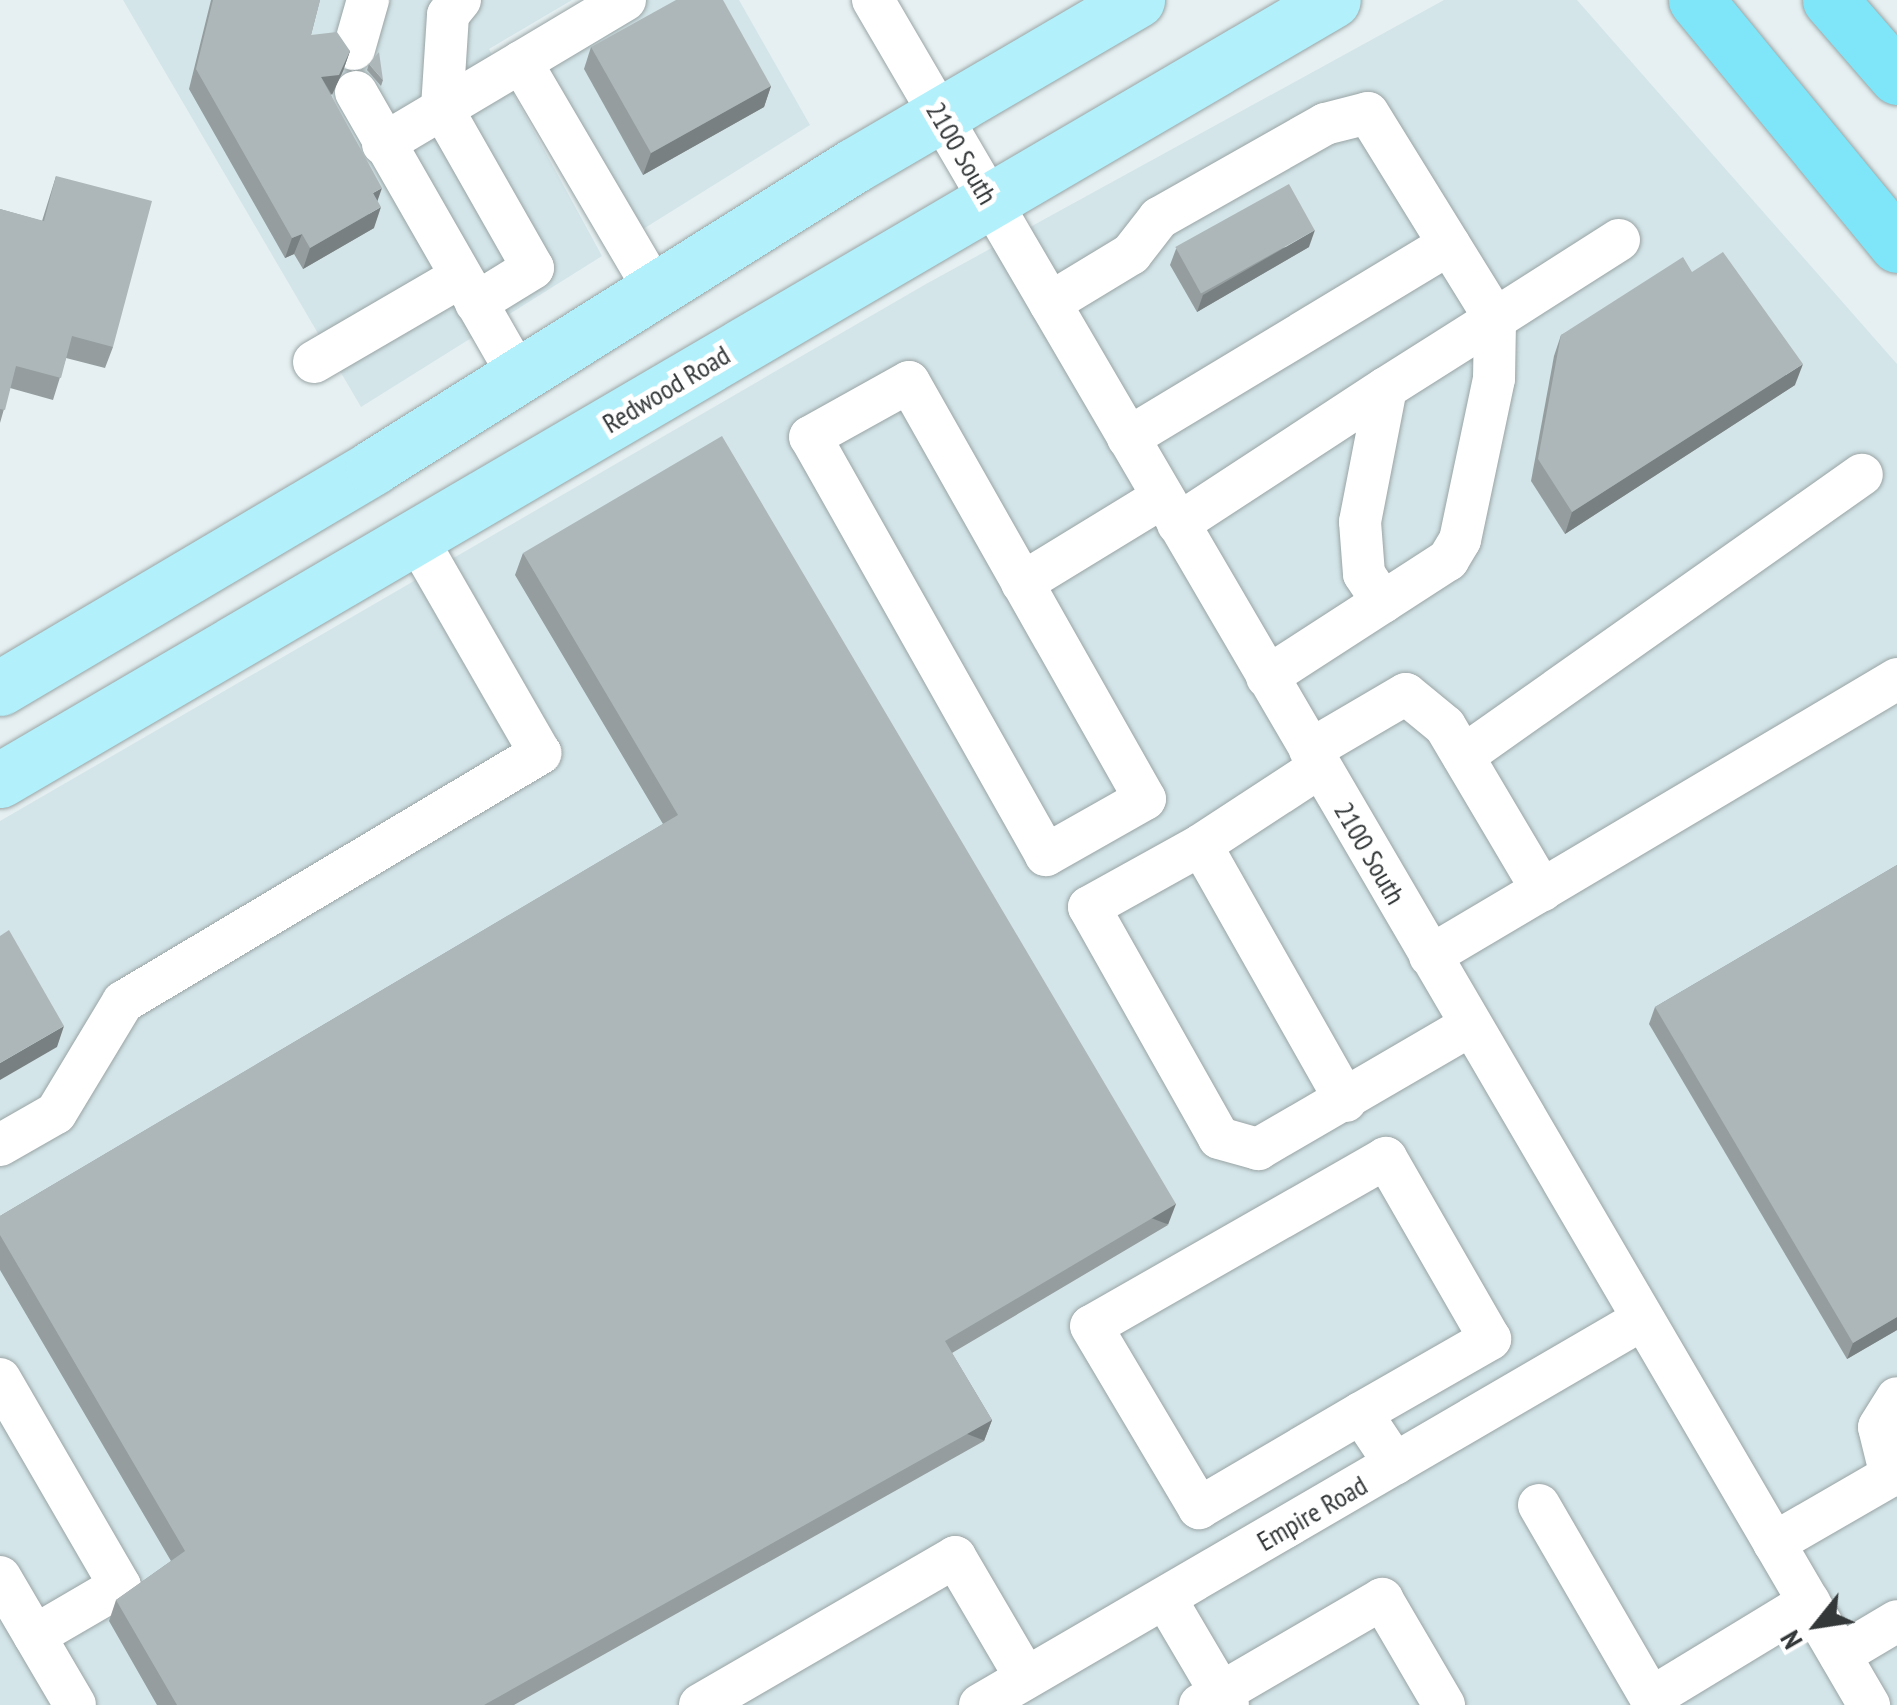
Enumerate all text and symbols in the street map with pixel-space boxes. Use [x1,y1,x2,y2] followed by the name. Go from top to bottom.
[919,96,1005,210] street label: 2100 South
[596,338,736,440] street label: Redwood Road
[1327,796,1413,910] street label: 2100 South
[1251,1468,1373,1558] street label: Empire Road
[1767,1575,1867,1675] north arrow
[1771,1624,1810,1656] text: N

